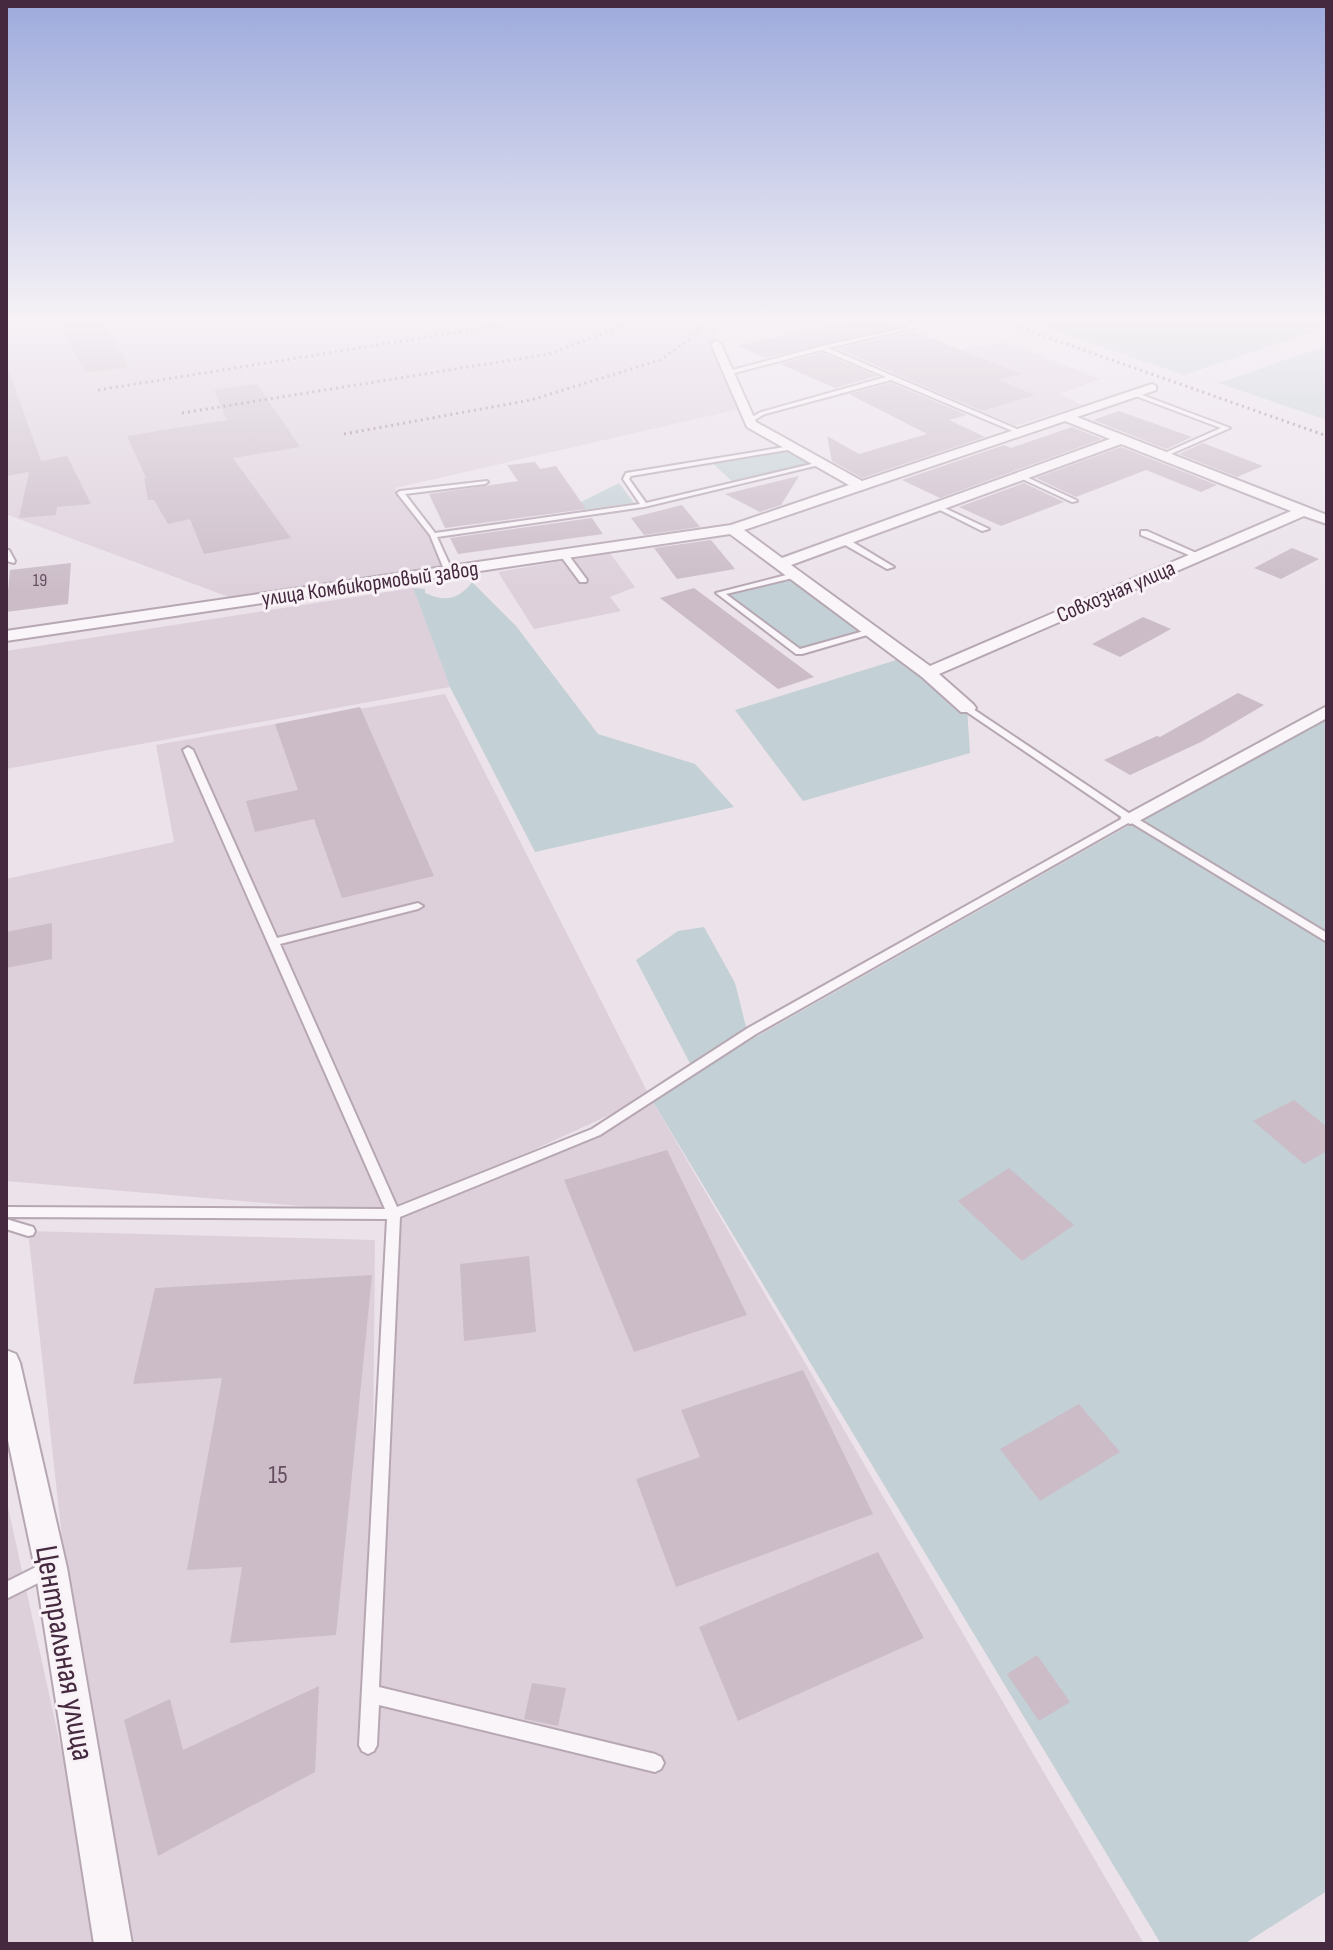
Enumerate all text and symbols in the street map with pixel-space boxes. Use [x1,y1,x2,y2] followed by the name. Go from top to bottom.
[260,555,480,613] street label: улица Комбикормовый завод
[1053,555,1179,629] street label: Совхозная улица
[33,570,47,591] house number: 19
[268,1460,288,1491] house number: 15
[26,1542,102,1764] street label: Центральная улица

